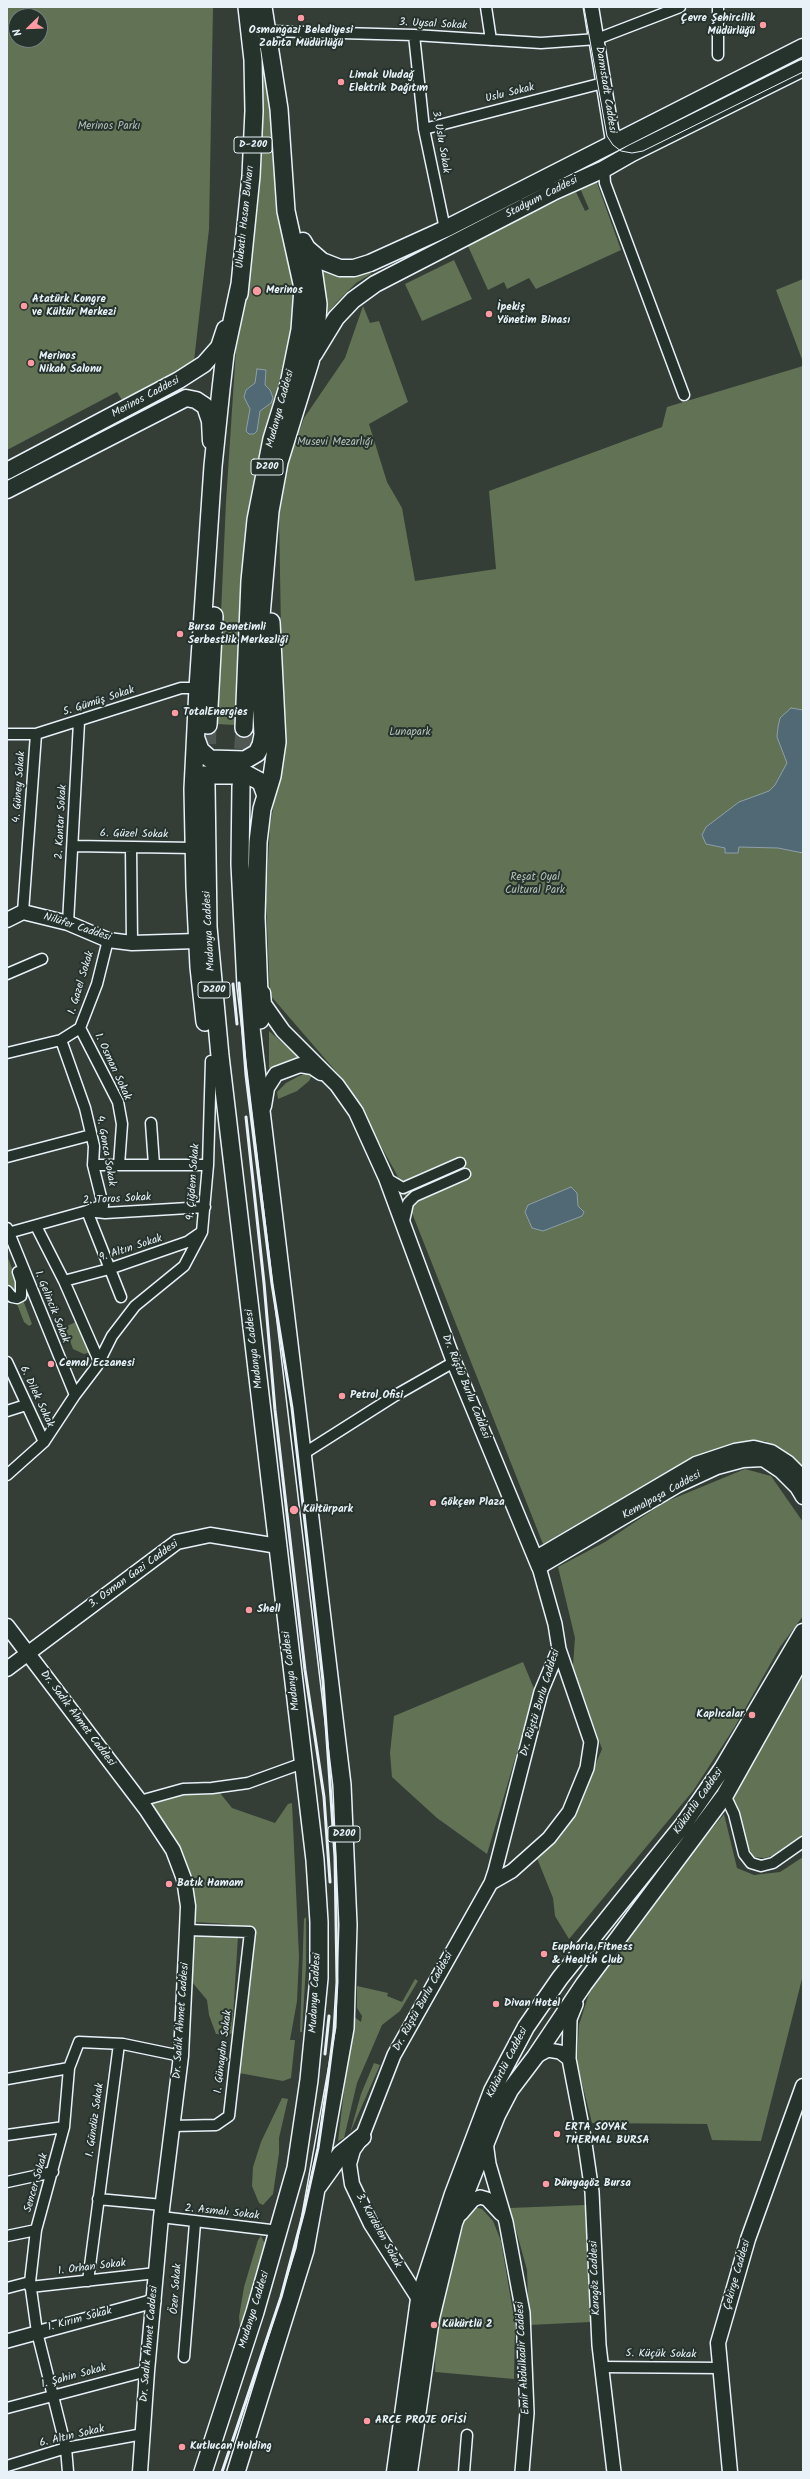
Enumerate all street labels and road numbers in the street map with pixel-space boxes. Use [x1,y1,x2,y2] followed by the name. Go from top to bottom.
[399,17,467,33] street label: 3. Uysal Sokak
[592,46,618,134] street label: Darmstadt Caddesi
[484,82,536,106] street label: Uslu Sokak
[428,110,452,174] street label: 3. Uslu Sokak
[234,137,272,153] road number: D-200
[234,165,258,269] street label: Ulubatlı Hasan Bulvarı
[504,174,580,222] street label: Stadyum Caddesi
[264,369,298,449] street label: Mudanya Caddesi
[110,375,182,421] street label: Merinos Caddesi
[251,459,283,475] road number: D200
[62,684,136,720] street label: 5. Gümüş Sokak
[11,751,29,823] street label: 4. Güney Sokak
[53,784,71,860] street label: 2. Kantar Sokak
[100,828,168,842] street label: 6. Güzel Sokak
[201,891,219,971] street label: Mudanya Caddesi
[42,911,112,945] street label: Nilüfer Caddesi
[66,950,98,1016] street label: 1. Gazel Sokak
[198,982,230,998] road number: D200
[91,1031,133,1103] street label: 1. Osman Sokak
[92,1115,118,1187] street label: 4. Gonca Sokak
[185,1143,203,1221] street label: 9. Çiğdem Sokak
[83,1192,151,1208] street label: 2. Toros Sokak
[98,1233,164,1265] street label: 9. Altın Sokak
[31,1269,71,1345] street label: 1. Gelincik Sokak
[244,1308,266,1390] street label: Mudanya Caddesi
[438,1333,492,1441] street label: Dr. Rüştü Burlu Caddesi
[16,1364,56,1430] street label: 6. Dilek Sokak
[620,1469,704,1523] street label: Kemalpaşa Caddesi
[87,1538,181,1612] street label: 3. Osman Gazi Caddesi
[281,1630,303,1712] street label: Mudanya Caddesi
[518,1648,564,1758] street label: Dr. Rüştü Burlu Caddesi
[37,1668,117,1770] street label: Dr. Sadık Ahmet Caddesi
[671,1766,727,1838] street label: Kükürtlü Caddesi
[328,1826,360,1842] road number: D200
[391,1950,457,2054] street label: Dr. Rüştü Burlu Caddesi
[307,1953,325,2033] street label: Mudanya Caddesi
[171,1962,193,2080] street label: Dr. Sadık Ahmet Caddesi
[212,2010,236,2094] street label: 1. Günaydın Sokak
[485,2025,531,2101] street label: Kükürtlü Caddesi
[84,2082,108,2158] street label: 1. Gündüz Sokak
[22,2152,52,2214] street label: Sencer Sokak
[352,2191,404,2271] street label: 3. Kardelen Sokak
[184,2203,260,2223] street label: 2. Asmalı Sokak
[722,2238,754,2312] street label: Çekirge Caddesi
[588,2240,604,2316] street label: Karagöz Caddesi
[57,2257,127,2279] street label: 1. Orhan Sokak
[169,2263,185,2315] street label: Özer Sokak
[237,2270,273,2350] street label: Mudanya Caddesi
[138,2285,162,2403] street label: Dr. Sadık Ahmet Caddesi
[514,2301,534,2415] street label: Emir Abdulkadir Caddesi
[47,2305,113,2335] street label: 1. Kırım Sokak
[626,2348,696,2362] street label: 5. Küçük Sokak
[40,2362,108,2392] street label: 1. Şahin Sokak
[38,2423,106,2451] street label: 6. Altın Sokak

